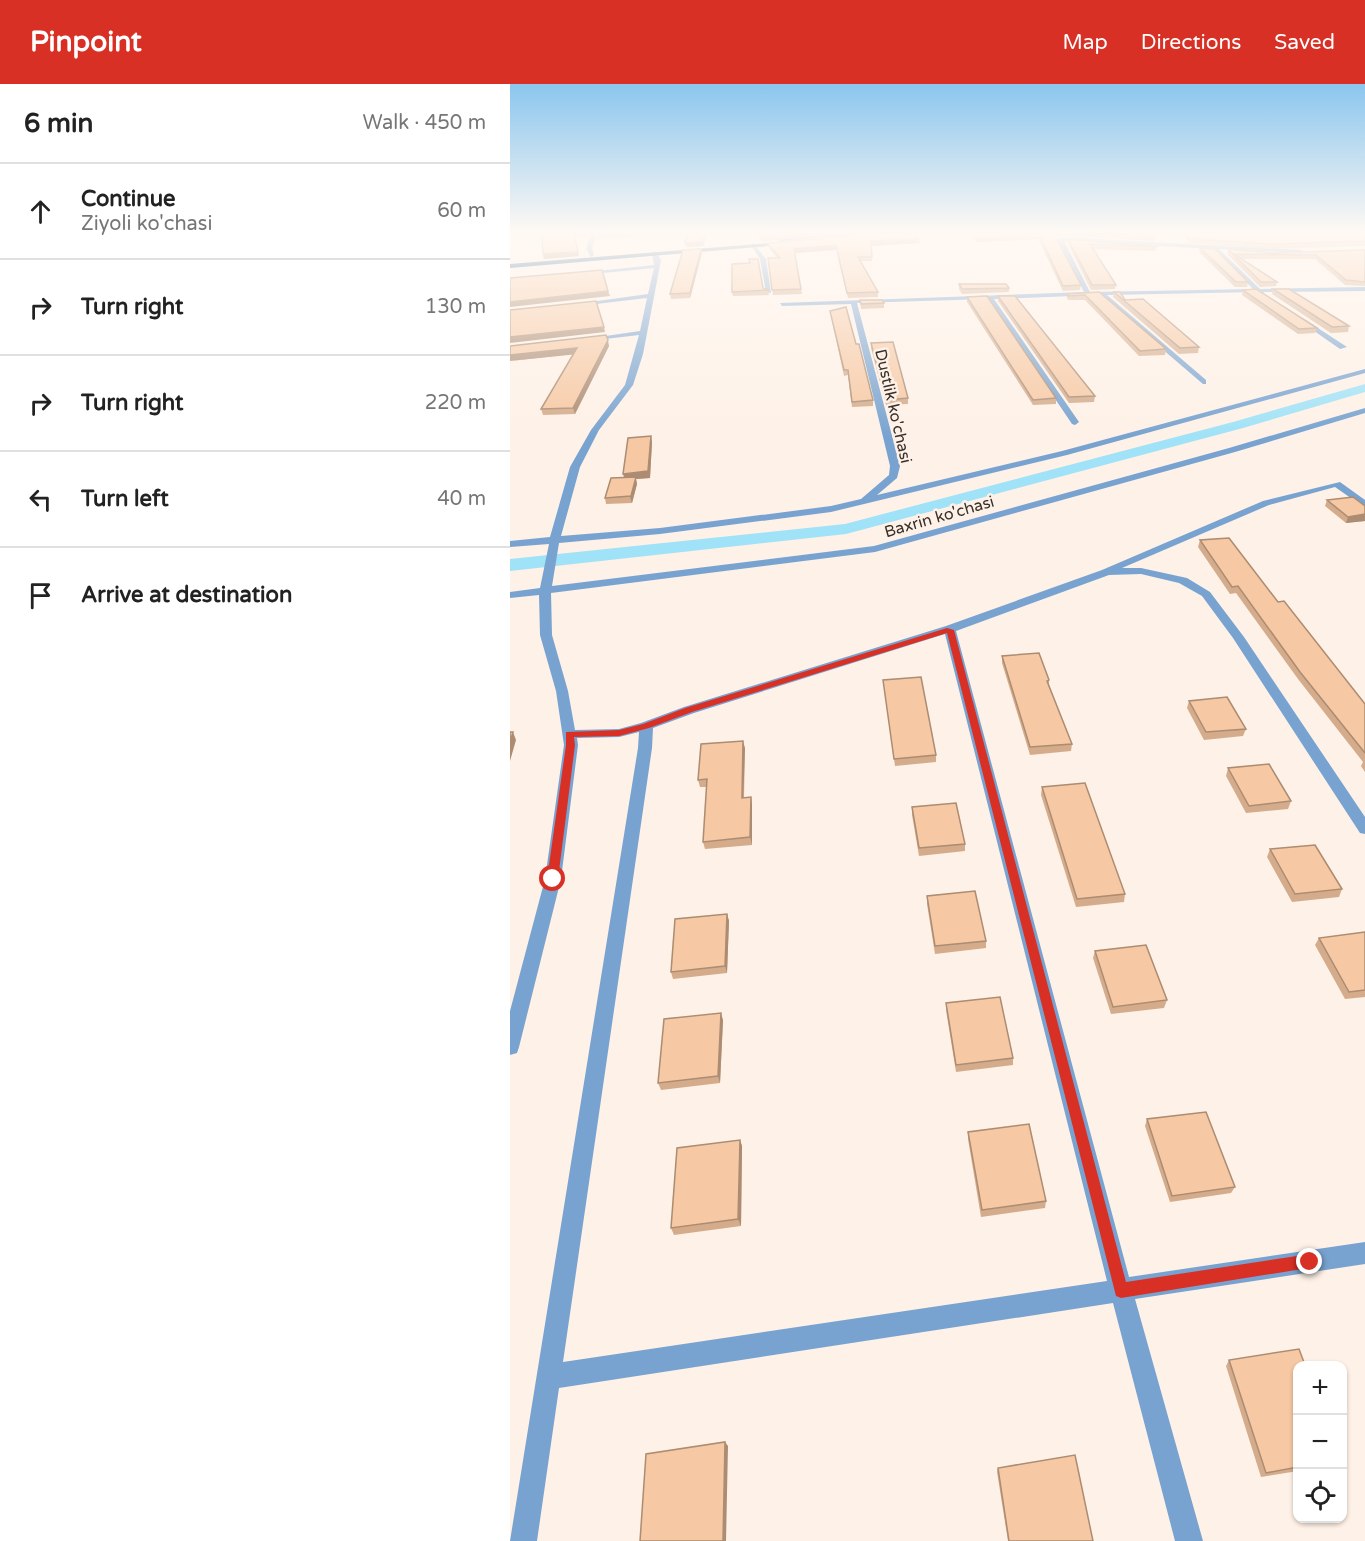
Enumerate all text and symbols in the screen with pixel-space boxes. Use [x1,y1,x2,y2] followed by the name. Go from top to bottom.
[30,25,142,59] text: Pinpoint
[1062,30,1108,55] text: Map
[1141,30,1241,55] text: Directions
[1274,30,1335,55] text: Saved
[24,108,93,139] text: 6 min
[363,111,486,135] text: Walk · 450 m
[81,186,176,212] text: Continue
[24,195,57,228] icon: ahead
[437,199,486,223] text: 60 m
[81,212,212,236] text: Ziyoli ko'chasi
[24,291,57,324] icon: right
[81,294,183,320] text: Turn right
[425,295,486,319] text: 130 m
[870,347,916,465] street label: Dustlik ko'chasi
[24,387,57,420] icon: right
[81,390,183,416] text: Turn right
[425,391,486,415] text: 220 m
[24,483,57,516] icon: left
[81,486,169,512] text: Turn left
[437,487,486,511] text: 40 m
[882,492,997,542] street label: Baxrin ko'chasi
[24,579,57,612] icon: arrive
[81,582,292,608] text: Arrive at destination
[539,865,565,891] route start
[1296,1248,1322,1274] route end
[1293,1361,1347,1523] map controls
[1293,1361,1347,1415] button: +
[1293,1415,1347,1469] button: −
[1293,1469,1347,1523] button: locate

